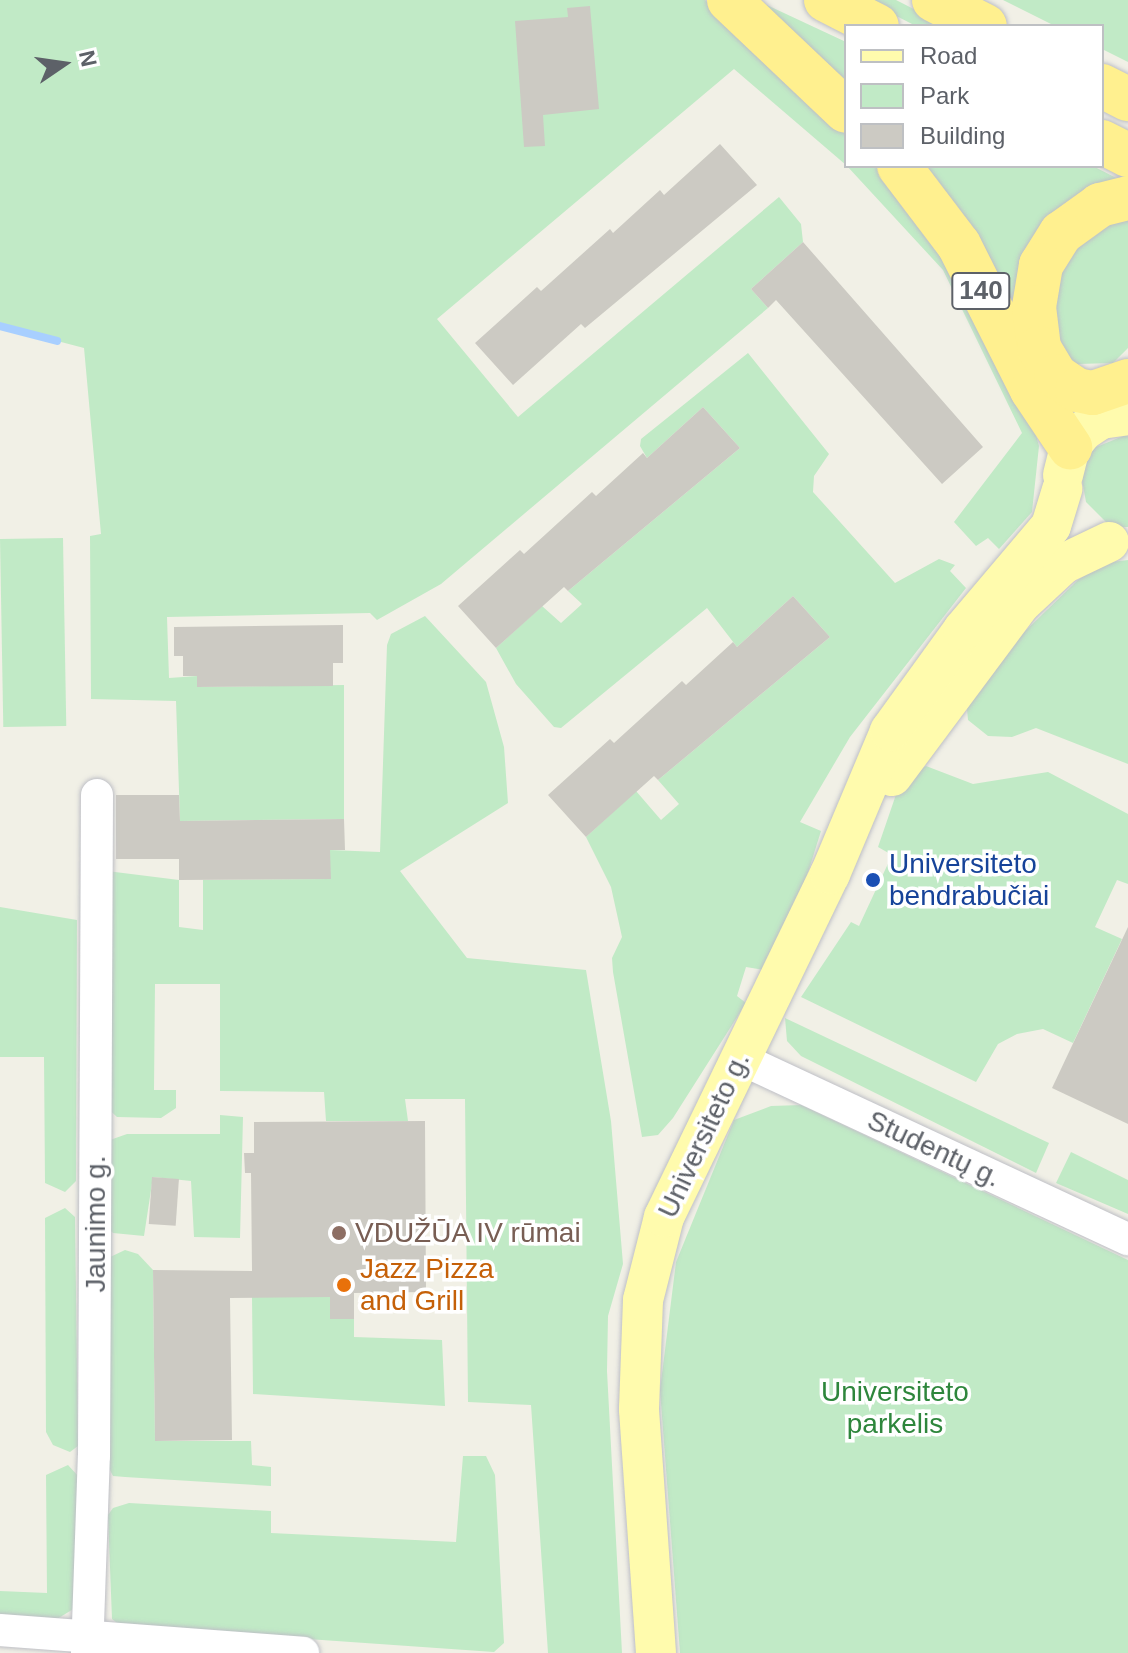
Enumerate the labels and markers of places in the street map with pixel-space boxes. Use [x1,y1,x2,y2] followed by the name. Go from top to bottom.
[889,847,1049,913] place label: Universiteto bendrabučiai
[864,871,882,889] marker: Universiteto bendrabučiai
[355,1216,582,1250] place label: VDUŽŪA IV rūmai
[330,1224,348,1242] marker: VDUŽŪA IV rūmai
[360,1252,494,1318] place label: Jazz Pizza and Grill
[335,1276,353,1294] marker: Jazz Pizza and Grill

